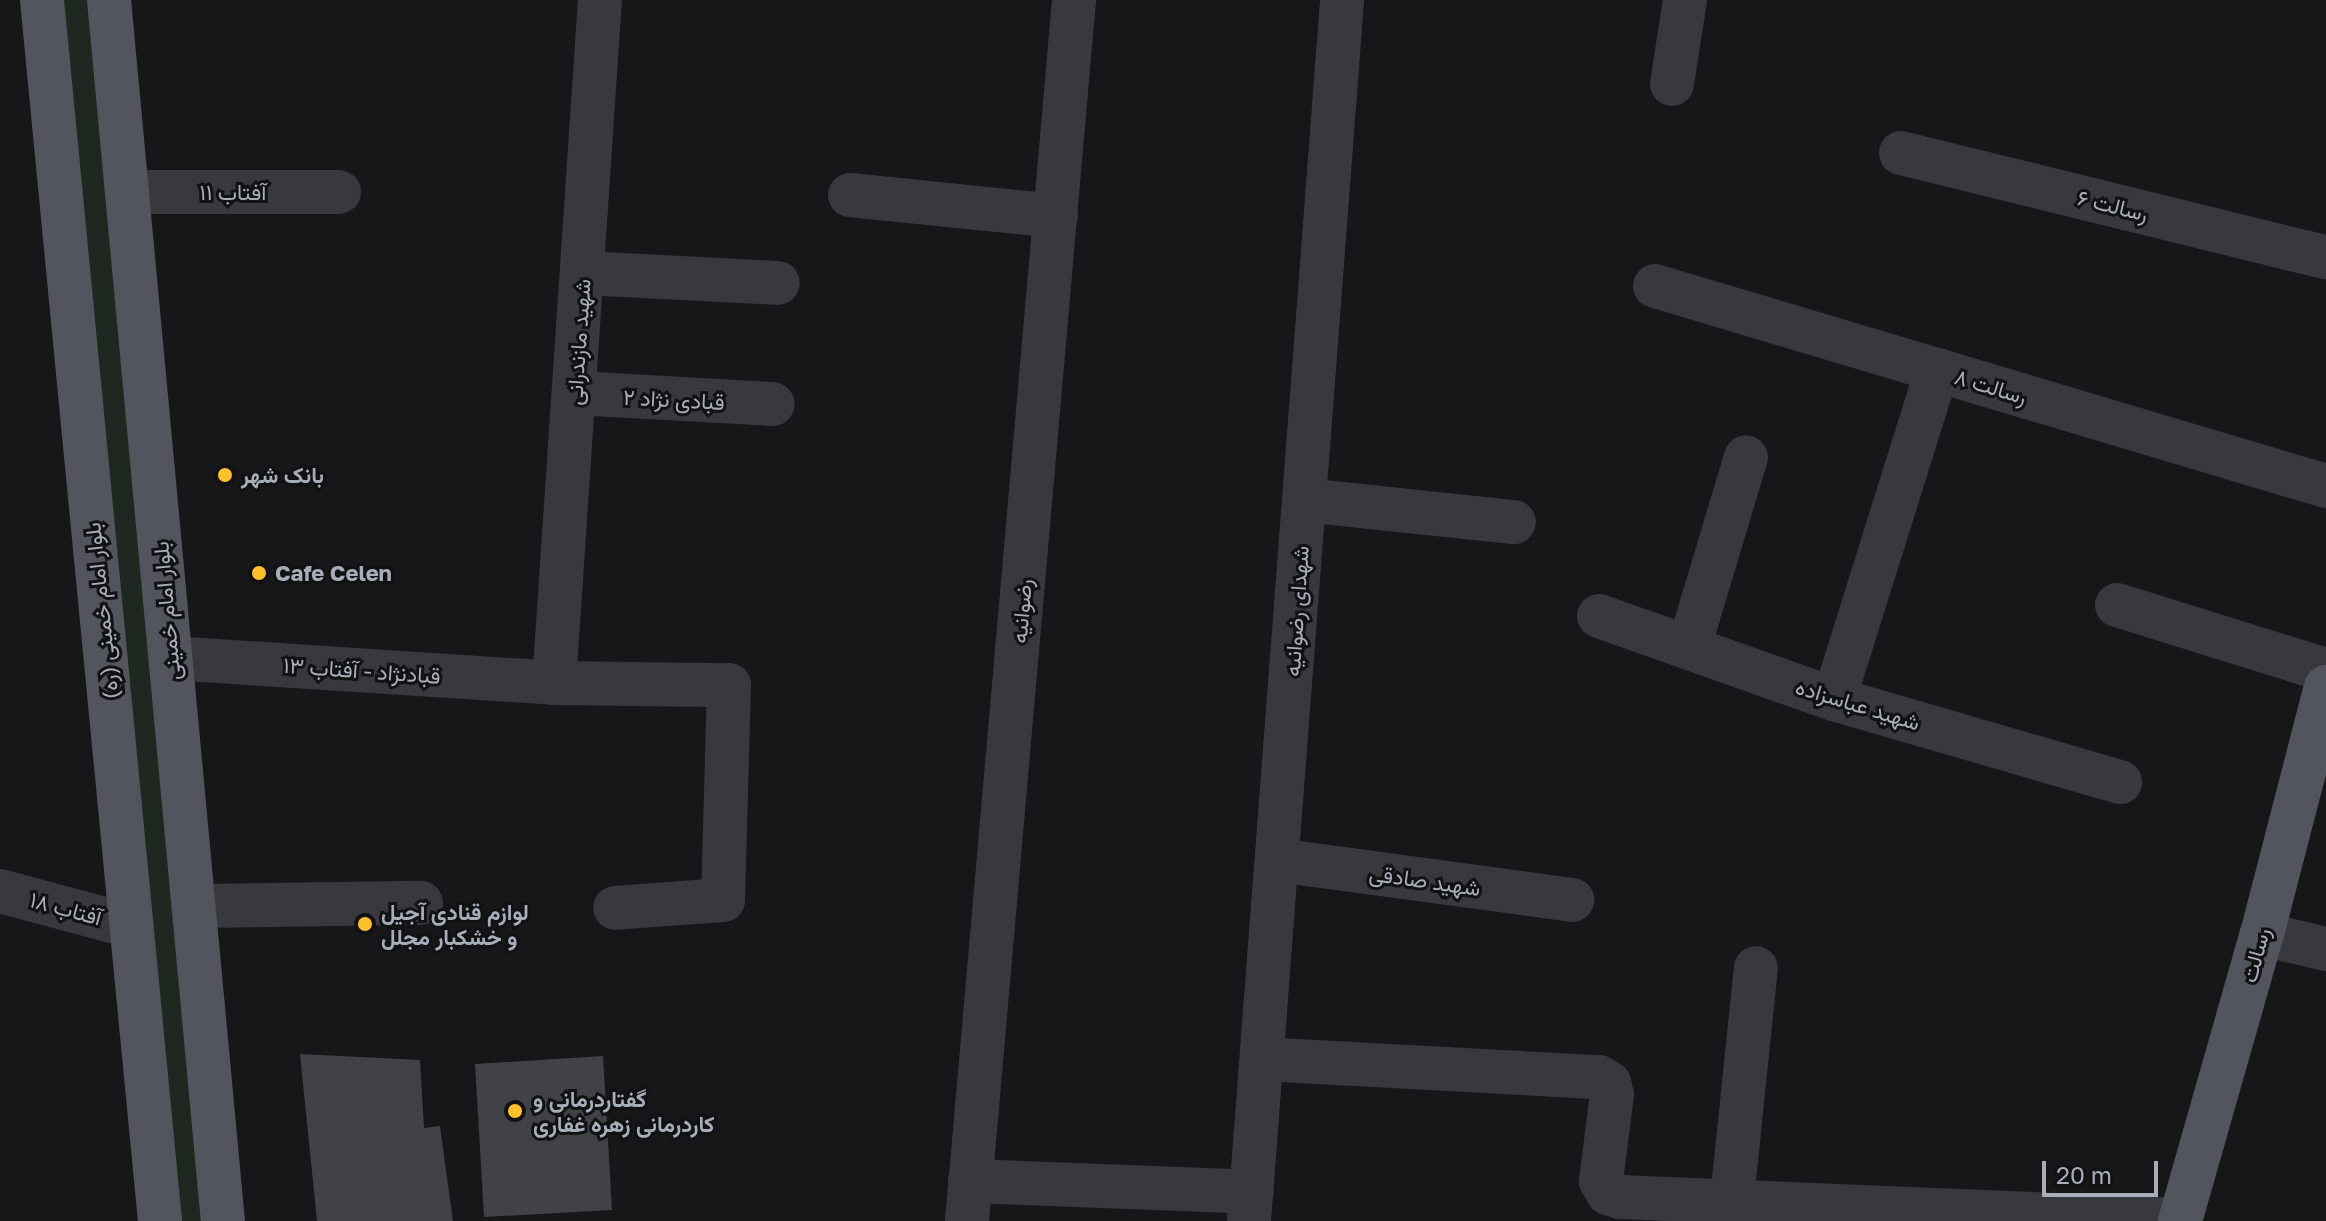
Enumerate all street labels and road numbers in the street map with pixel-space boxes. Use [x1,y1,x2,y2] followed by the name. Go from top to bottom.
[200,179,266,205] street label: آفتاب ۱۱
[2075,183,2151,227] street label: رسالت ۶
[560,278,596,406] street label: شهید مازندرانی
[1952,363,2030,409] street label: رسالت ۸
[623,383,725,415] street label: قبادی نژاد ۲
[79,521,123,701] street label: بلوار امام خمینی (ره)
[147,540,185,682] street label: بلوار امام خمینی
[1278,545,1314,677] street label: شهدای رضوانیه
[1005,578,1037,644] street label: رضوانیه
[282,651,442,689] street label: قبادنژاد - آفتاب ۱۳
[1793,673,1923,735] street label: شهید عباسزاده
[1367,859,1483,901] street label: شهید صادقی
[27,886,105,930] street label: آفتاب ۱۸
[2235,925,2275,985] street label: رسالت

